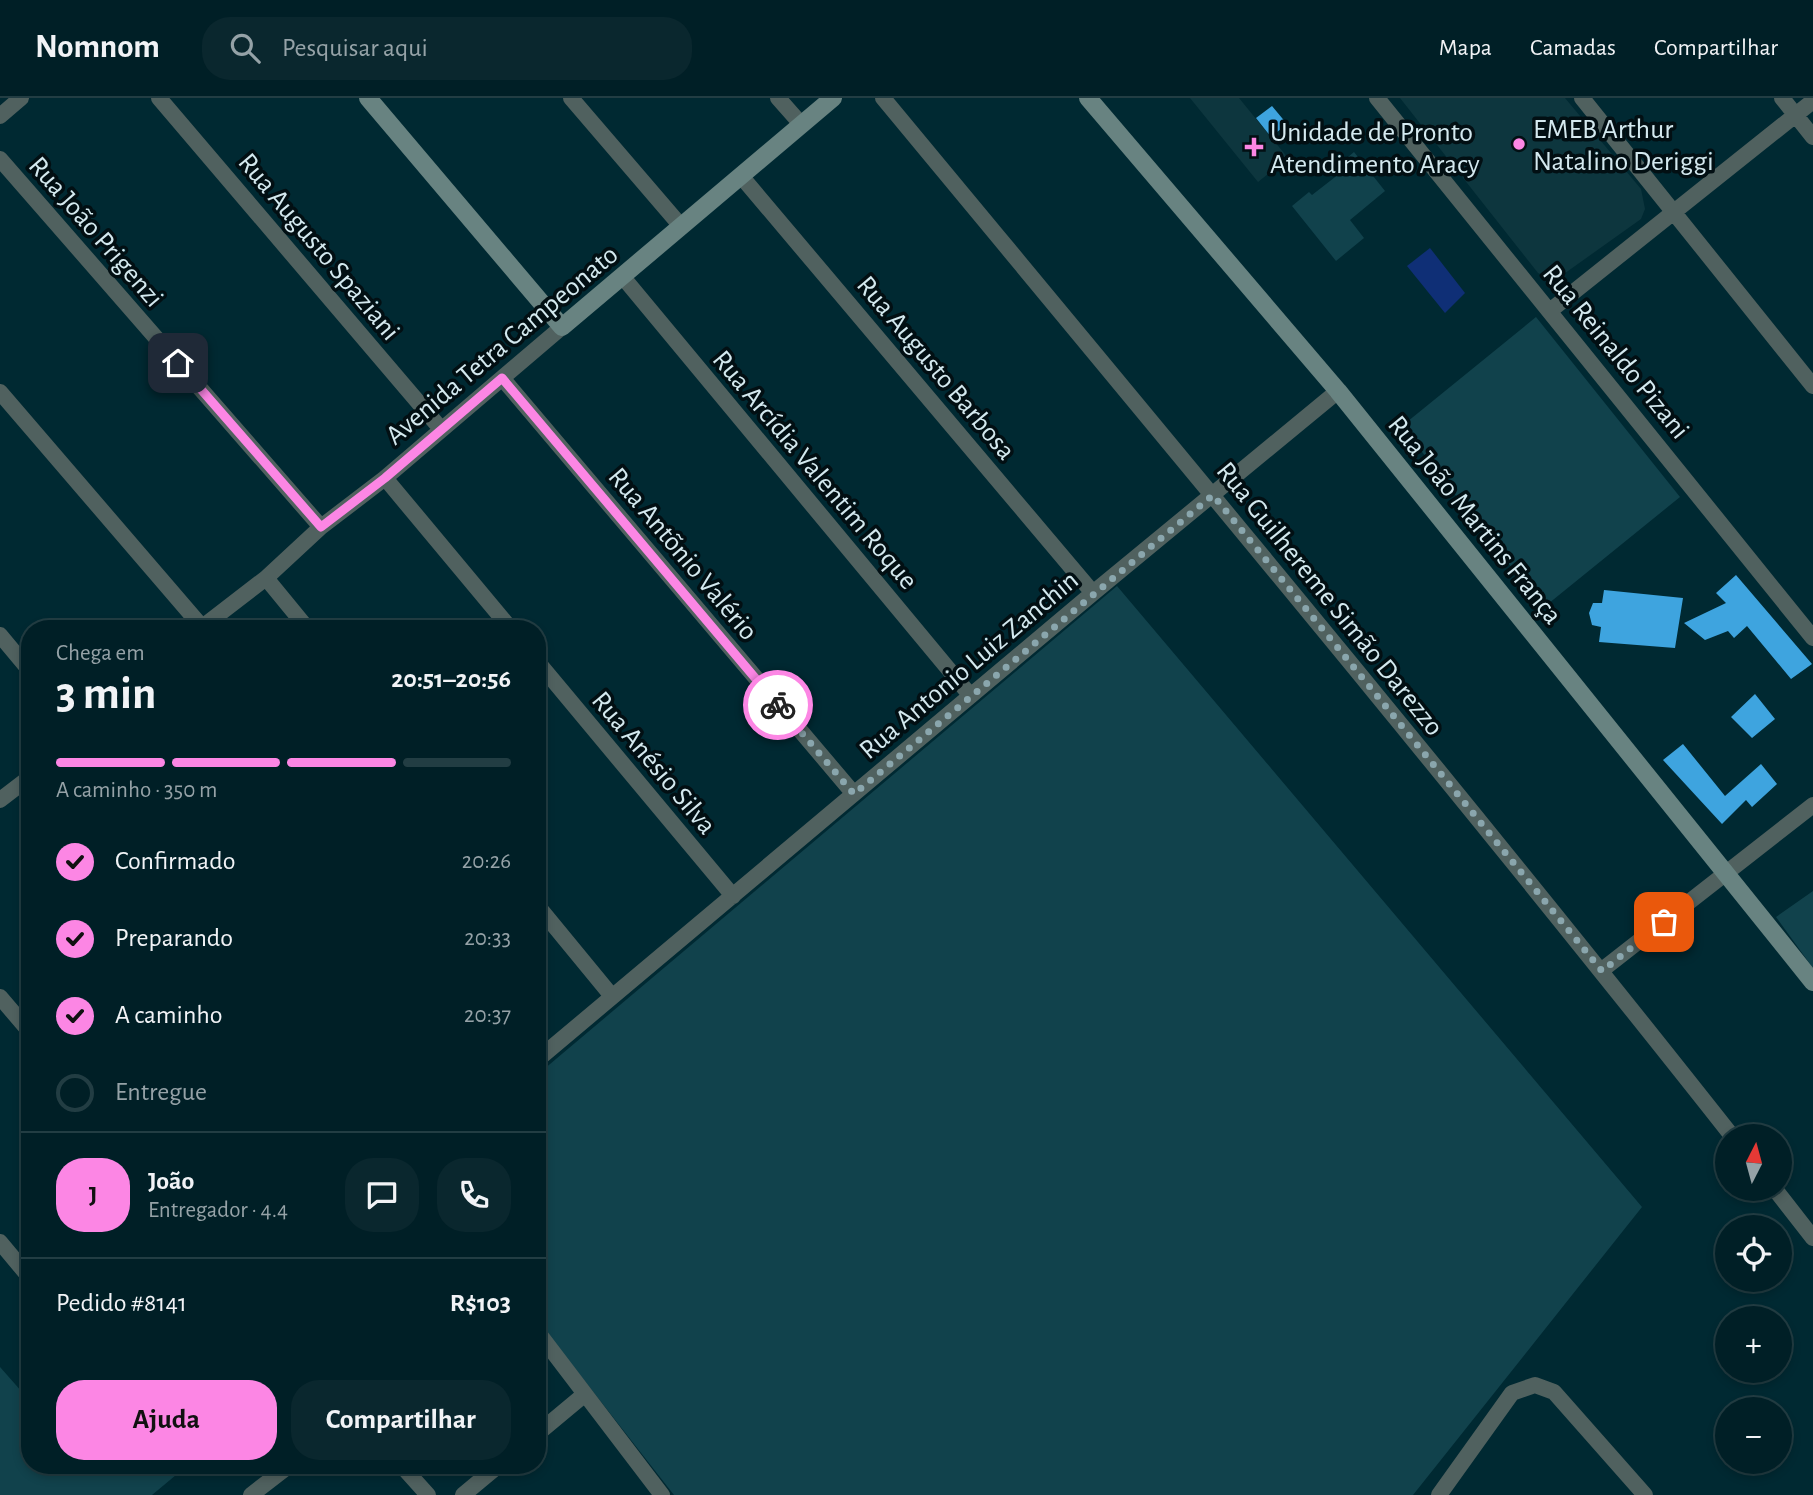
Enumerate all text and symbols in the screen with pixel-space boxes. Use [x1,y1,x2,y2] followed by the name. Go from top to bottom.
[202,17,692,80] search box
[226,29,264,67] icon: search
[35,31,160,64] text: Nomnom
[282,35,428,61] text: Pesquisar aqui
[1439,36,1492,60] text: Mapa
[1530,36,1616,60] text: Camadas
[1654,36,1778,60] text: Compartilhar
[1533,116,1714,176] place label: EMEB Arthur Natalino Deriggi
[1270,119,1480,179] place label: Unidade de Pronto Atendimento Aracy
[1511,136,1527,152] marker: EMEB Arthur Natalino Deriggi
[1244,137,1264,157] marker: Unidade de Pronto Atendimento Aracy
[232,148,405,346] street label: Rua Augusto Spaziani
[23,152,168,313] street label: Rua João Prigenzi
[381,241,624,451] street label: Avenida Tetra Campeonato
[1537,260,1694,445] street label: Rua Reinaldo Pizani
[851,271,1020,465] street label: Rua Augusto Barbosa
[148,333,208,393] pin
[159,344,197,382] icon: home
[707,346,922,595] street label: Rua Arcídia Valentim Roque
[1382,411,1567,630] street label: Rua João Martins França
[1211,457,1448,741] street label: Rua Guilhereme Simão Darezzo
[603,463,762,646] street label: Rua Antõnio Valério
[855,566,1084,765] street label: Rua Antonio Luiz Zanchin
[56,642,145,665] text: Chega em
[391,666,511,692] text: 20:51–20:56
[743,670,813,740] courier
[56,671,156,717] text: 3 min
[759,686,797,724] icon: bike
[586,687,721,840] street label: Rua Anésio Silva
[56,779,217,802] text: A caminho · 350 m
[56,843,94,881] icon: check
[115,848,236,874] text: Confirmado
[462,850,511,873] text: 20:26
[1634,892,1694,952] pin
[1645,903,1683,941] icon: bag
[56,920,94,958] icon: check
[115,925,233,951] text: Preparando
[464,927,511,950] text: 20:33
[56,997,94,1035] icon: check
[115,1002,223,1028] text: A caminho
[464,1004,511,1027] text: 20:37
[115,1079,207,1105] text: Entregue
[1715,1124,1792,1200] north arrow
[1715,1124,1792,1474] map controls
[345,1158,419,1232] button: chat
[437,1158,511,1232] button: phone
[148,1168,194,1194] text: João
[89,1182,97,1208] text: J
[148,1199,288,1222] text: Entregador · 4.4
[1715,1215,1792,1292] button: locate
[56,1290,187,1316] text: Pedido #8141
[450,1290,511,1316] text: R$103
[1715,1306,1792,1383] button: +
[56,1380,277,1460] button: Ajuda
[291,1380,511,1460] button: Compartilhar
[1715,1397,1792,1474] button: −

